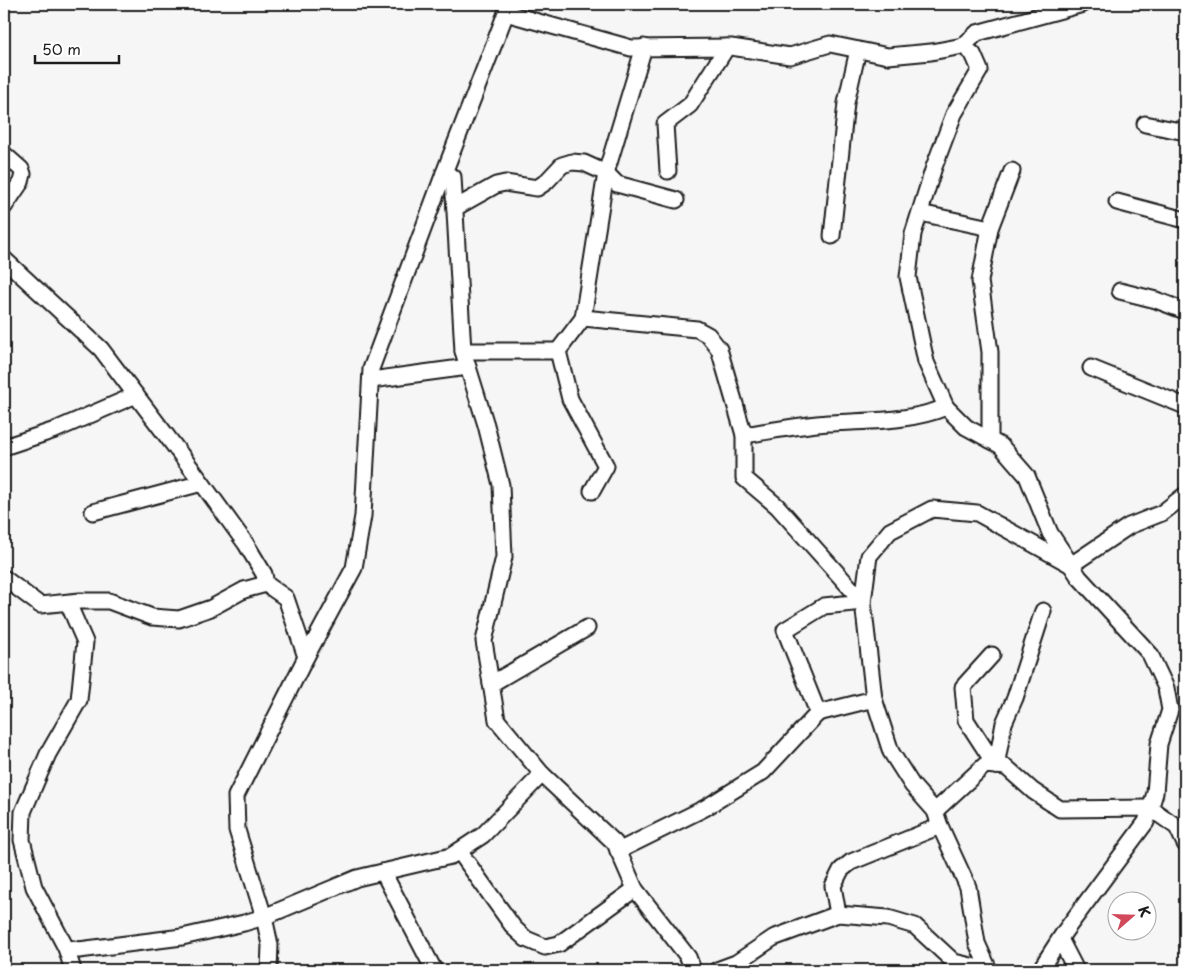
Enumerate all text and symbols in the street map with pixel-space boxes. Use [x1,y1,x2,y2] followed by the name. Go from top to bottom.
[35,32,119,64] scale bar
[42,37,81,60] text: 50 m
[1106,892,1156,942] north arrow
[1133,903,1156,920] text: K

